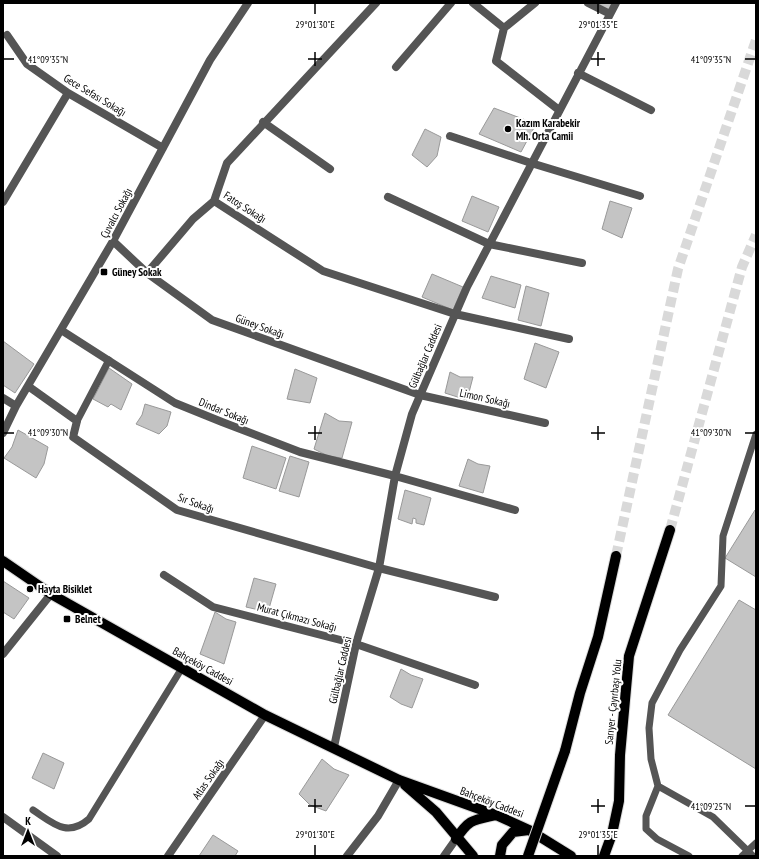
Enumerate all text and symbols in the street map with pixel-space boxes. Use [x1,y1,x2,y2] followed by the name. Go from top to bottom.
[295,18,335,31] text: 29°01'30"E
[578,18,618,31] text: 29°01'35"E
[28,53,68,66] text: 41°09'35"N
[691,53,731,66] text: 41°09'35"N
[61,71,129,119] street label: Gece Sefası Sokağı
[516,116,581,143] place label: Kazım Karabekir Mh. Orta Camii
[503,124,513,134] marker: Kazım Karabekir Mh. Orta Camii
[97,186,135,240] street label: Çuvalcı Sokağı
[221,188,269,226] street label: Fatoş Sokağı
[112,265,162,279] place label: Güney Sokak
[99,267,109,277] marker: Güney Sokak
[234,311,286,341] street label: Güney Sokağı
[405,322,445,390] street label: Gülbağlar Caddesi
[458,385,512,411] street label: Limon Sokağı
[197,395,251,427] street label: Dindar Sokağı
[28,426,68,439] text: 41°09'30"N
[691,426,731,439] text: 41°09'30"N
[176,490,216,516] street label: Sır Sokağı
[38,582,93,596] place label: Hayta Bisiklet
[25,584,35,594] marker: Hayta Bisiklet
[256,600,338,634] street label: Murat Çıkmazı Sokağı
[75,612,101,626] place label: Belnet
[62,614,72,624] marker: Belnet
[325,635,355,705] street label: Gülbağlar Caddesi
[170,644,236,688] street label: Bahçeköy Caddesi
[602,658,624,745] street label: Sarıyer - Çayırbaşı Yolu
[189,756,227,802] street label: Atlas Sokağı
[458,783,526,821] street label: Bahçeköy Caddesi
[691,800,731,813] text: 41°09'25"N
[8,811,48,851] north arrow
[25,814,31,828] text: K
[295,828,335,841] text: 29°01'30"E
[578,828,618,841] text: 29°01'35"E

